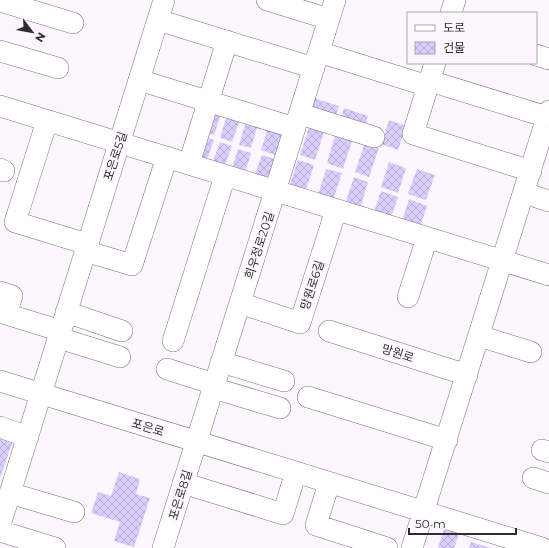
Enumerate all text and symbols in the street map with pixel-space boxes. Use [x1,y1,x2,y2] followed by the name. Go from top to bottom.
[12,12,52,52] north arrow
[407,12,537,64] legend
[443,20,465,35] text: 도로
[32,30,49,45] text: N
[443,40,465,55] text: 건물
[100,129,130,183] street label: 포은로5길
[241,209,277,281] street label: 희우정로20길
[297,258,327,312] street label: 망원로6길
[380,341,416,365] street label: 망원로
[130,415,166,439] street label: 포은로
[165,468,195,522] street label: 포은로8길
[409,510,516,536] scale bar
[415,516,446,531] text: 50 m

